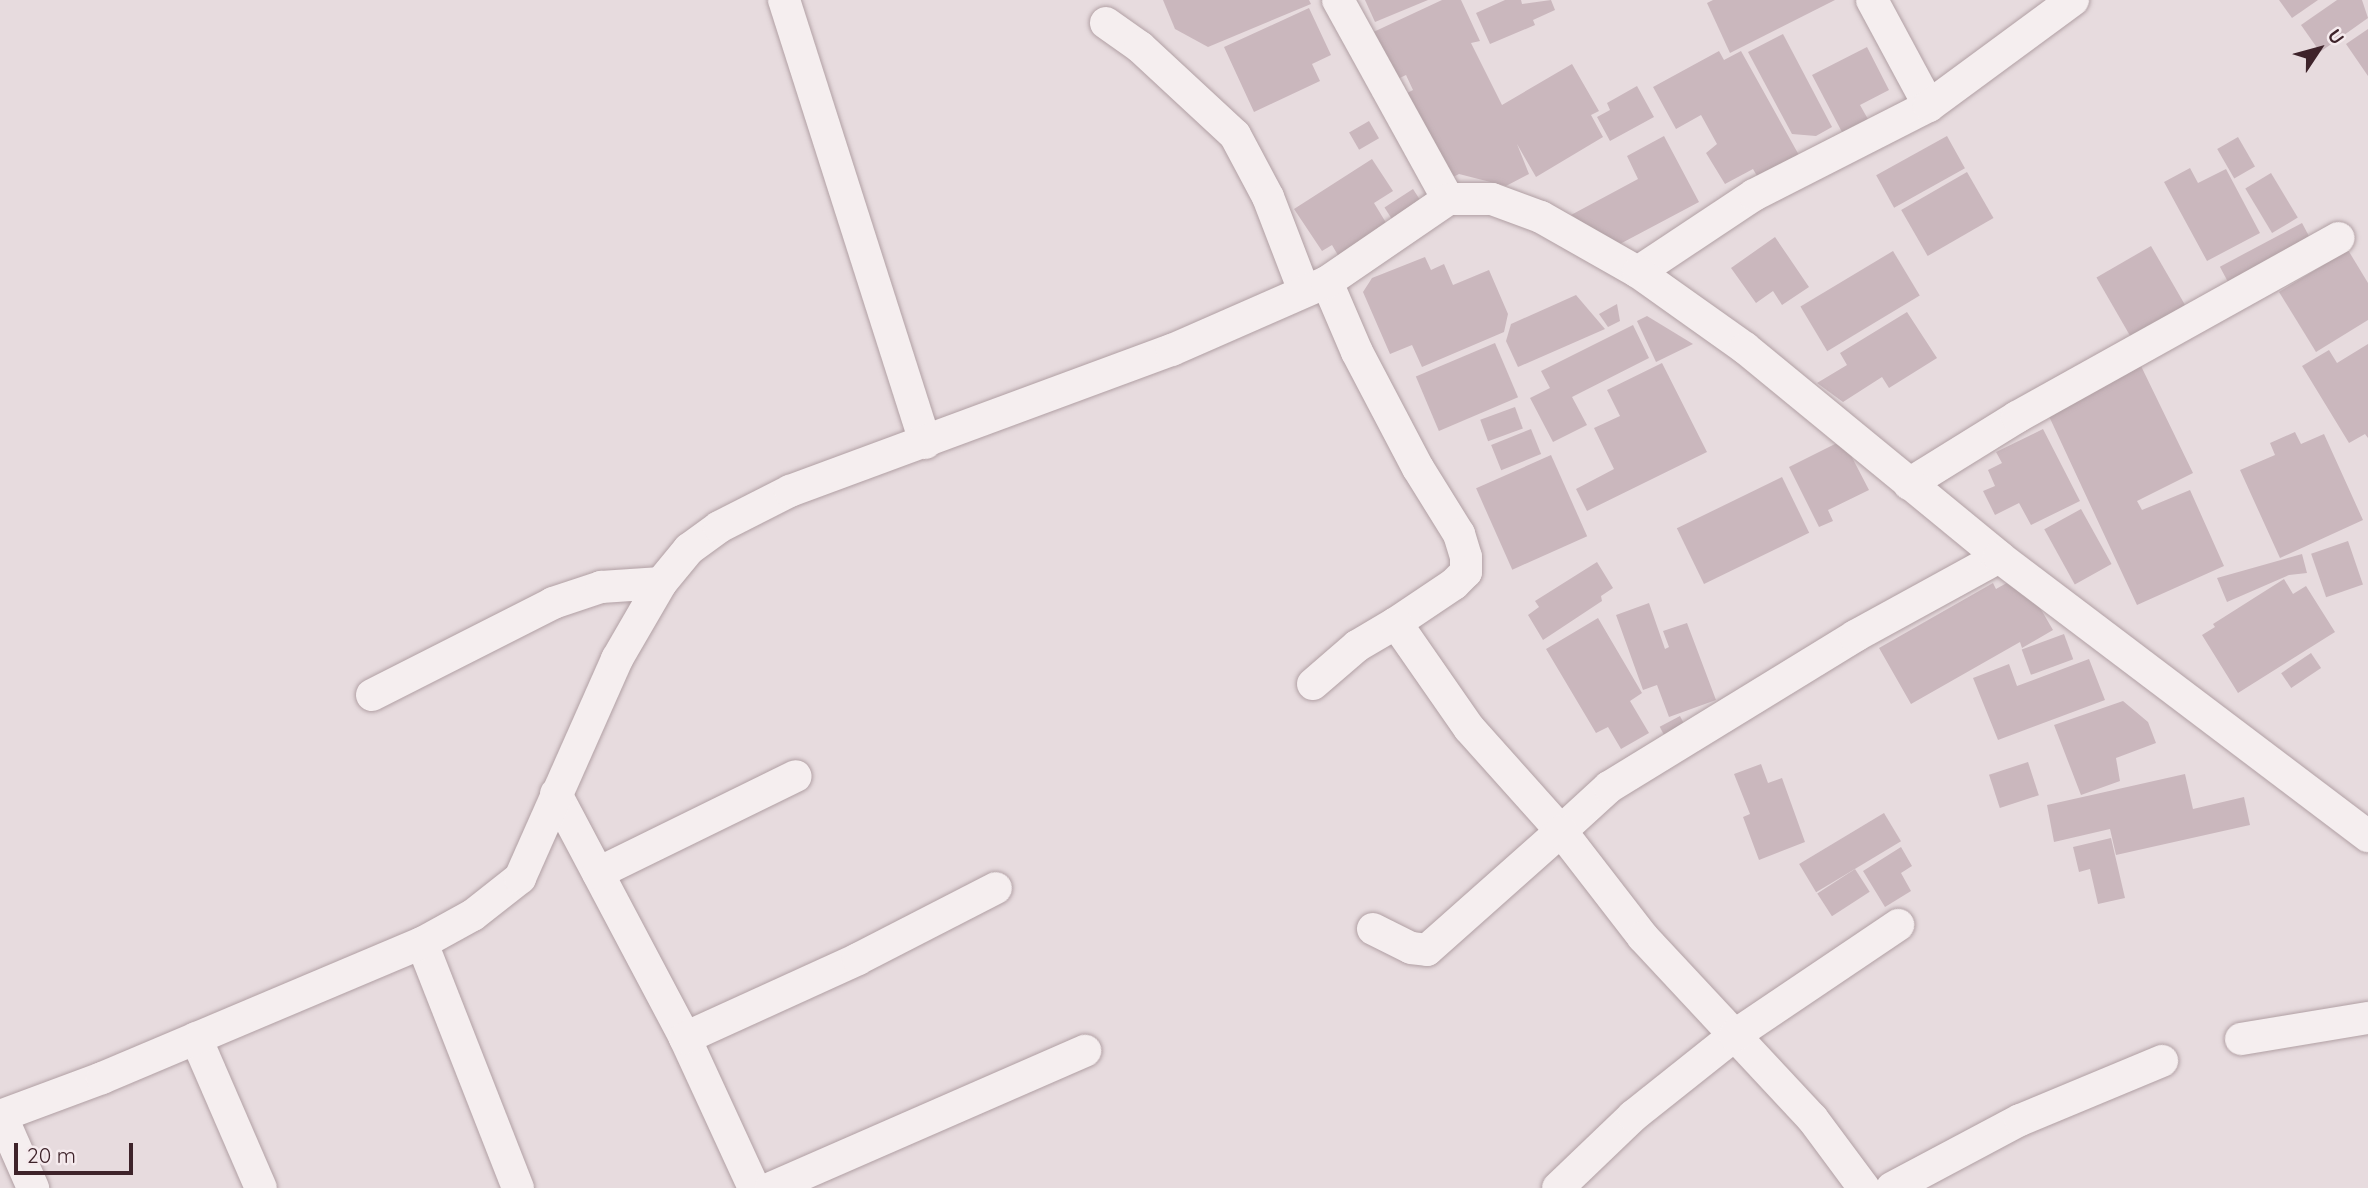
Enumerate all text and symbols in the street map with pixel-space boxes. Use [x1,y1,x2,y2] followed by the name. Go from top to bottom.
[2284,14,2354,84] north arrow
[2322,24,2350,49] text: U
[18,1128,136,1172] scale bar
[27,1142,76,1168] text: 20 m

